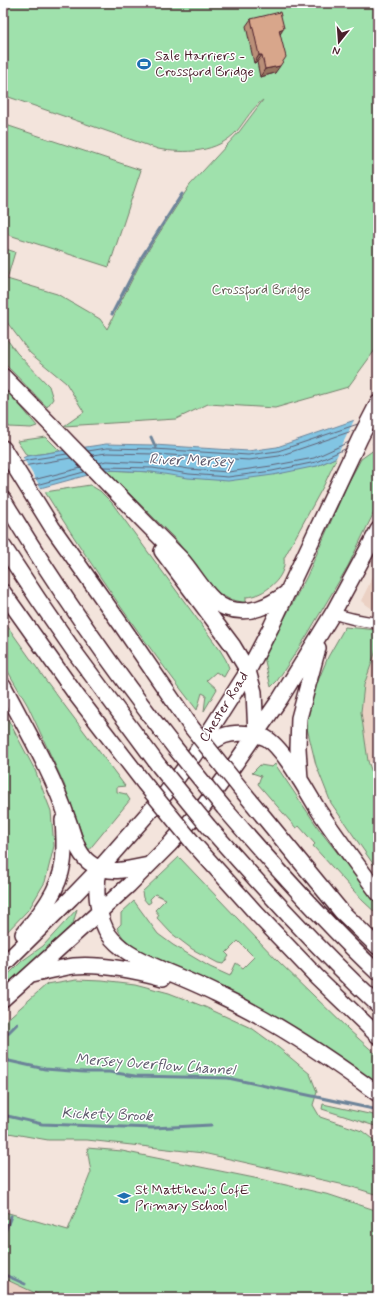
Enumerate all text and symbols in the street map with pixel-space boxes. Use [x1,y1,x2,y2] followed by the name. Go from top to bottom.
[319,22,359,62] north arrow
[331,43,342,58] text: N
[155,47,254,83] place label: Sale Harriers - Crossford Bridge
[136,56,152,72] sports icon: Sale Harriers - Crossford Bridge
[212,281,310,301] park label: Crossford Bridge
[149,450,234,472] water label: River Mersey
[195,668,253,746] street label: Chester Road
[74,1049,238,1081] water label: Mersey Overflow Channel
[61,1103,154,1127] water label: Kickety Brook
[135,1181,249,1215] place label: St Matthew's CofE Primary School
[116,1190,132,1206] school or university icon: St Matthew's CofE Primary School

